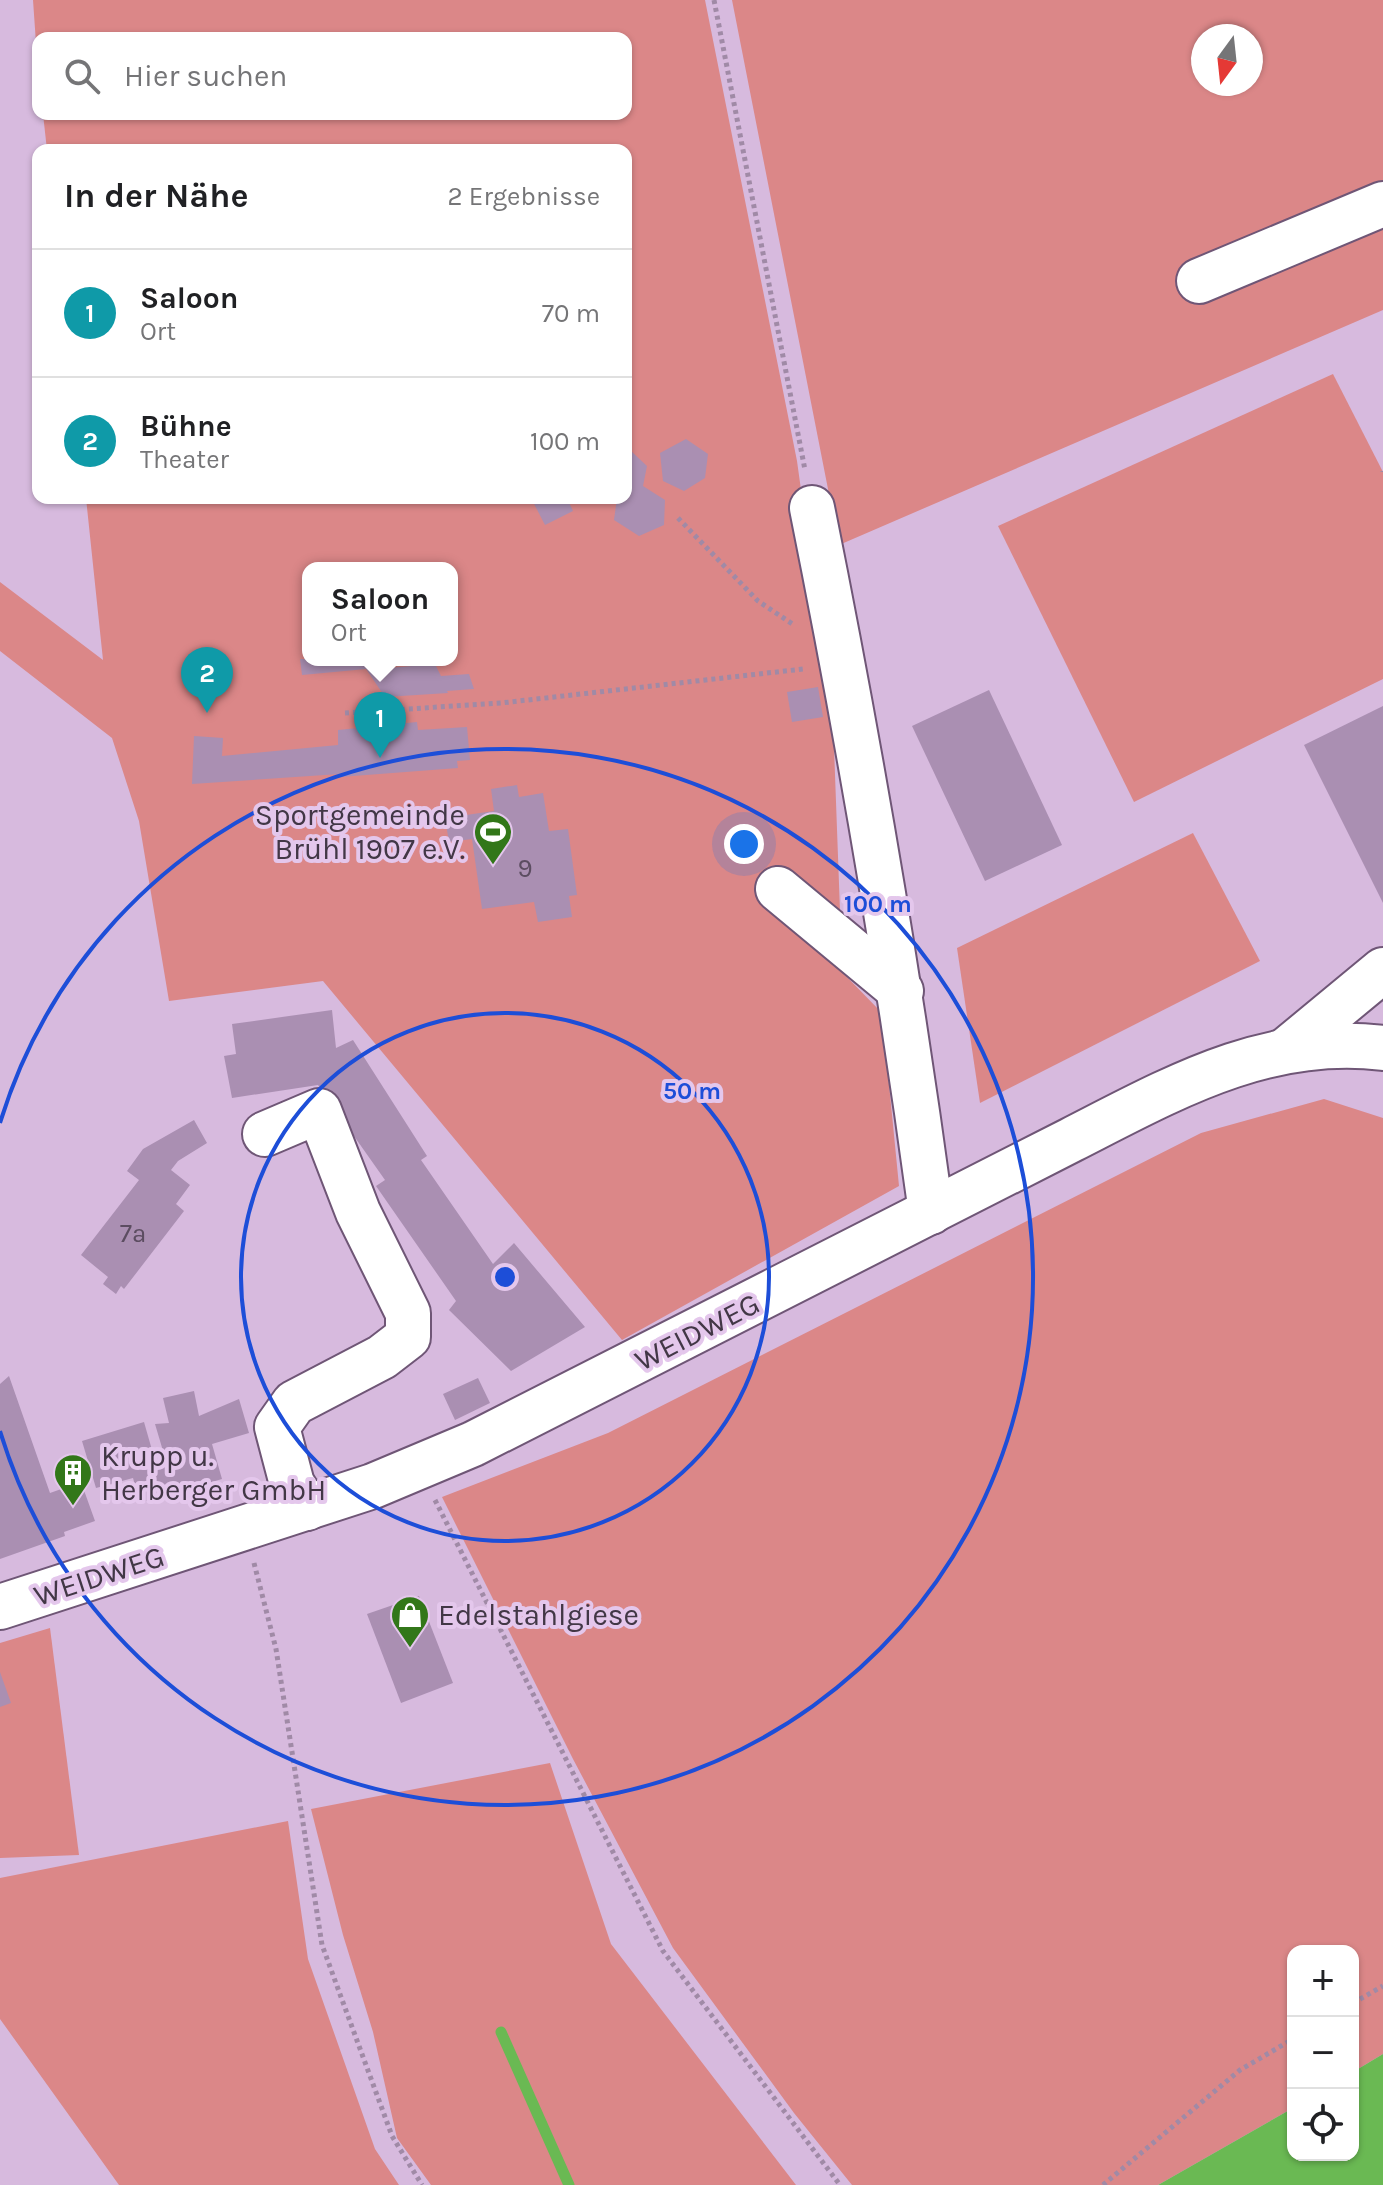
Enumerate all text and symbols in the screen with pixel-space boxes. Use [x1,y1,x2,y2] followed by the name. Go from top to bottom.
[1191,24,1263,96] north arrow
[32,32,632,120] search box
[60,54,104,98] icon: search
[124,58,287,94] text: Hier suchen
[64,176,248,216] text: In der Nähe
[448,181,600,212] text: 2 Ergebnisse
[140,280,238,316] text: Saloon
[85,298,95,329] text: 1
[542,298,600,329] text: 70 m
[140,316,176,347] text: Ort
[140,408,232,444] text: Bühne
[82,426,98,457] text: 2
[530,426,600,457] text: 100 m
[140,444,229,475] text: Theater
[302,562,458,666] popup
[331,581,429,617] text: Saloon
[331,617,367,648] text: Ort
[181,647,233,713] pin: 2
[354,692,406,758] pin: 1
[255,797,465,867] place label: Sportgemeinde Brühl 1907 e.V.
[472,811,514,866] sports icon: Sportgemeinde Brühl 1907 e.V.
[724,824,764,864] your location
[517,853,533,884] house number: 9
[844,890,912,918] text: 100 m
[663,1077,721,1105] text: 50 m
[120,1218,146,1249] house number: 7a
[491,1263,519,1291] centre of rings
[629,1285,765,1379] street label: WEIDWEG
[101,1438,326,1508] place label: Krupp u. Herberger GmbH
[52,1452,94,1507] building icon: Krupp u. Herberger GmbH
[29,1538,169,1614] street label: WEIDWEG
[389,1594,431,1649] shop icon: Edelstahlgiese
[438,1597,639,1633] place label: Edelstahlgiese
[1287,1945,1359,2161] map controls
[1287,1945,1359,2017] button: +
[1287,2017,1359,2089] button: −
[1287,2089,1359,2161] button: locate

